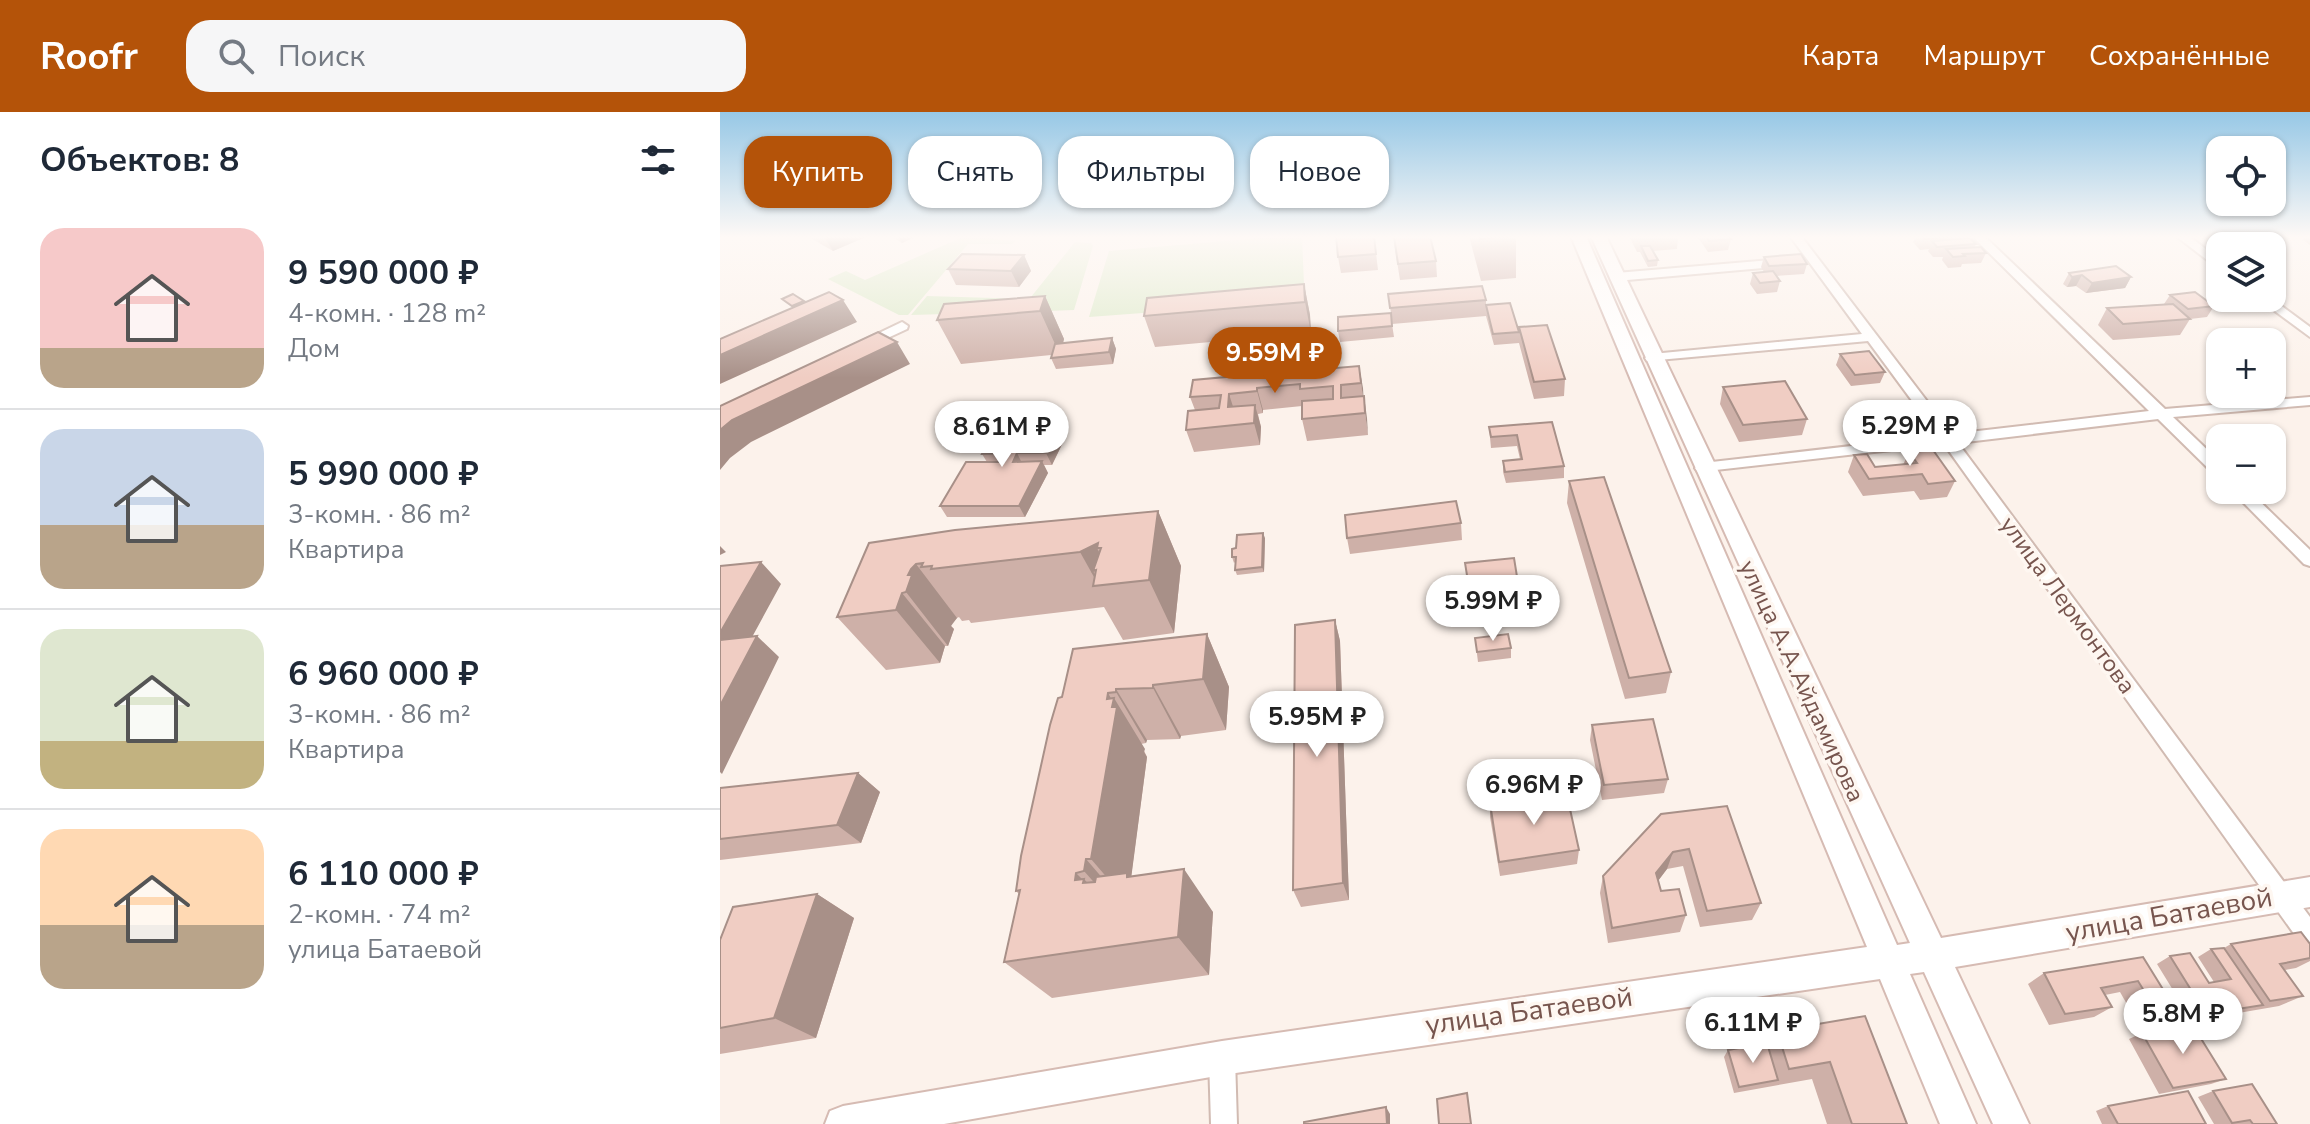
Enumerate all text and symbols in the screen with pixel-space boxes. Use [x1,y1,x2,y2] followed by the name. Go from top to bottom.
[186,20,746,92] search box
[40,31,138,82] text: Roofr
[214,34,258,78] icon: search
[278,36,365,77] text: Поиск
[1802,37,1879,75] text: Карта
[1923,37,2045,75] text: Маршрут
[2089,37,2270,75] text: Сохранённые
[744,136,892,208] chip: Купить
[908,136,1042,208] chip: Снять
[1058,136,1234,208] chip: Фильтры
[1250,136,1389,208] chip: Новое
[2206,136,2286,504] map controls
[2206,136,2286,216] button: locate
[40,137,239,183] text: Объектов: 8
[636,138,680,182] icon: filters
[2206,232,2286,312] button: layers
[288,250,479,296] text: 9 590 000 ₽
[104,260,200,356] icon: home
[288,296,486,331] text: 4-комн. · 128 m²
[1201,327,1349,395] pin: 9.59M ₽
[2206,328,2286,408] button: +
[288,331,340,366] text: Дом
[1226,335,1324,370] text: 9.59M ₽
[1836,400,1984,468] pin: 5.29M ₽
[928,401,1076,469] pin: 8.61M ₽
[1861,408,1959,443] text: 5.29M ₽
[953,409,1051,444] text: 8.61M ₽
[2206,424,2286,504] button: −
[288,451,479,497] text: 5 990 000 ₽
[104,461,200,557] icon: home
[288,497,471,532] text: 3-комн. · 86 m²
[1993,510,2143,700] street label: улица Лермонтова
[288,532,404,567] text: Квартира
[1732,555,1872,807] street label: улица А.А.Айдамирова
[1419,575,1567,643] pin: 5.99M ₽
[1444,583,1542,618] text: 5.99M ₽
[288,651,479,697] text: 6 960 000 ₽
[104,661,200,757] icon: home
[1243,691,1391,759] pin: 5.95M ₽
[288,697,471,732] text: 3-комн. · 86 m²
[1268,699,1366,734] text: 5.95M ₽
[288,732,404,767] text: Квартира
[1460,759,1608,827] pin: 6.96M ₽
[1485,767,1583,802] text: 6.96M ₽
[288,851,479,897] text: 6 110 000 ₽
[104,861,200,957] icon: home
[2063,878,2275,952] street label: улица Батаевой
[288,897,471,932] text: 2-комн. · 74 m²
[288,932,482,967] text: улица Батаевой
[1423,978,1635,1044] street label: улица Батаевой
[2118,988,2248,1056] pin: 5.8M ₽
[2142,996,2224,1031] text: 5.8M ₽
[1679,997,1827,1065] pin: 6.11M ₽
[1704,1005,1802,1040] text: 6.11M ₽

